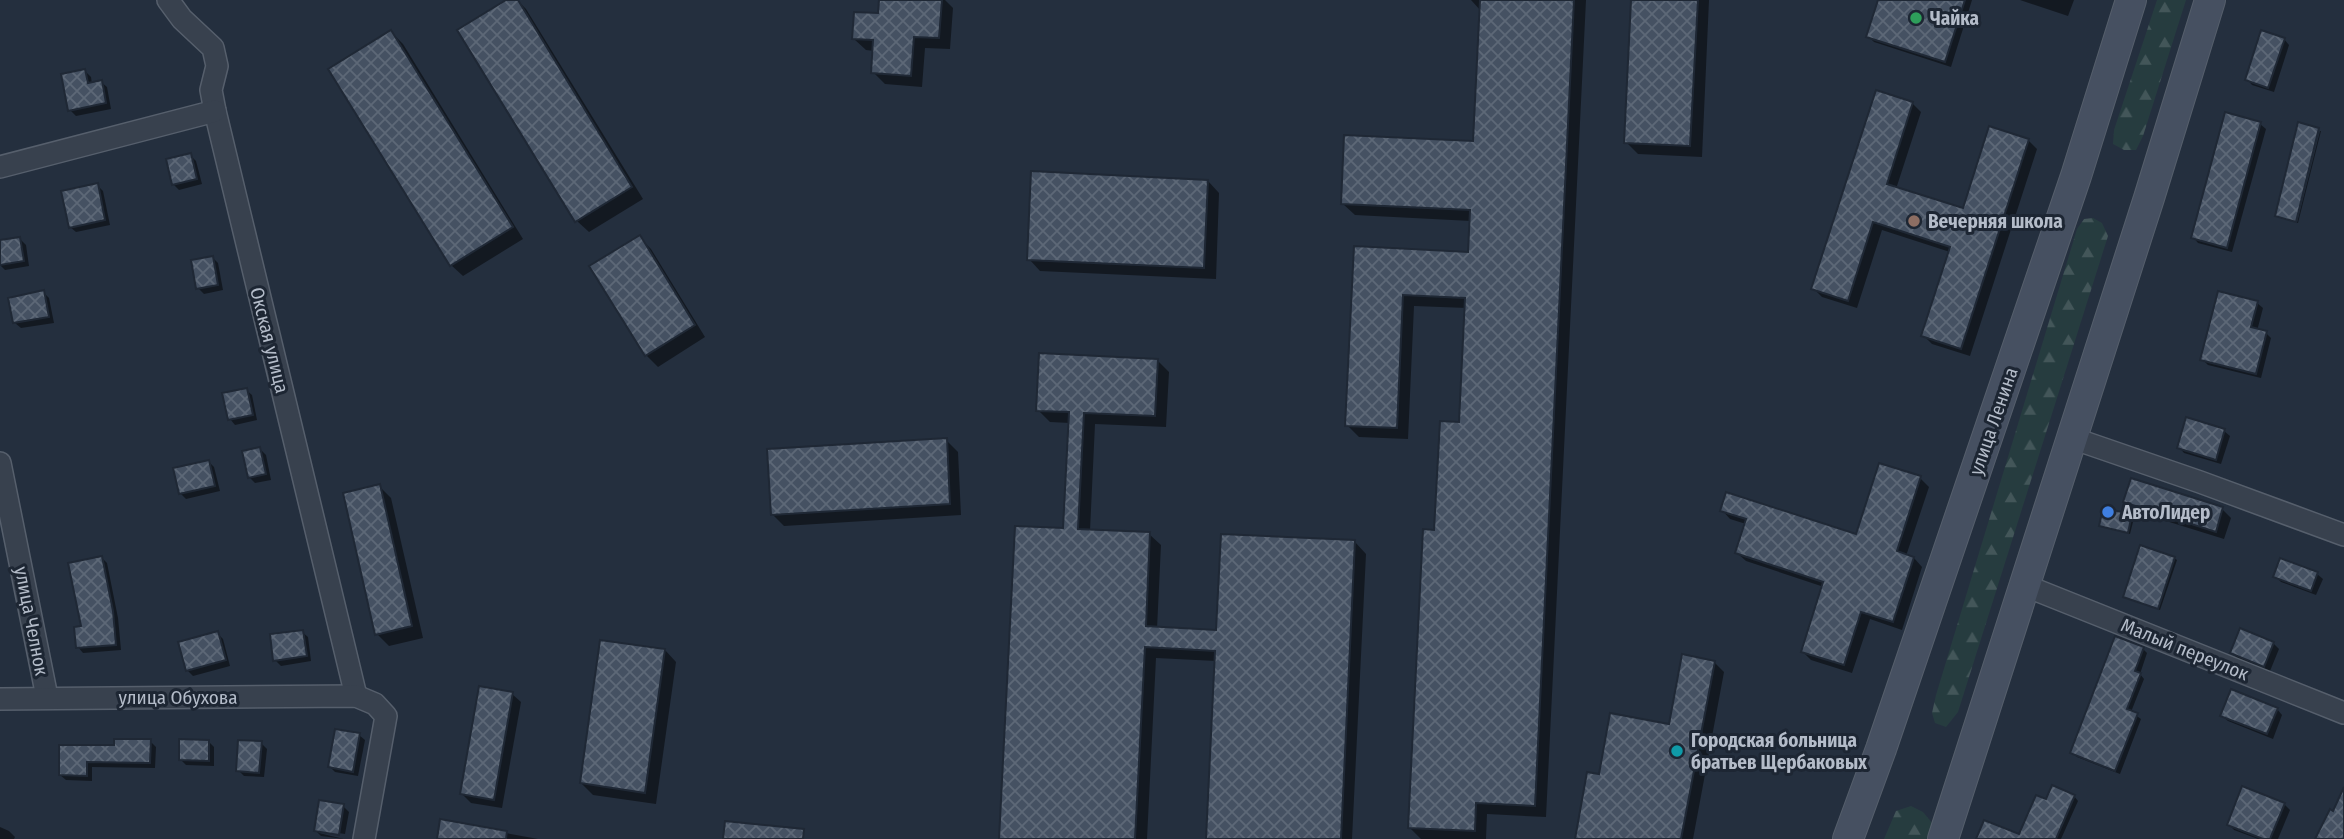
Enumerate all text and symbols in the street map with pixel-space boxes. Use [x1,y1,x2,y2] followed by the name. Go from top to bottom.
[1930,7,1979,30] place label: Чайка
[1908,10,1924,26] marker: Чайка
[1928,210,2063,233] place label: Вечерняя школа
[1906,213,1922,229] marker: Вечерняя школа
[245,285,294,395] street label: Окская улица
[1964,364,2023,478] street label: улица Ленина
[2121,501,2210,524] place label: АвтоЛидер
[2100,504,2116,520] marker: АвтоЛидер
[10,565,53,678] street label: улица Челнок
[2118,613,2252,686] street label: Малый переулок
[118,686,238,709] street label: улица Обухова
[1691,729,1868,774] place label: Городская больница братьев Щербаковых
[1669,743,1685,759] marker: Городская больница братьев Щербаковых

